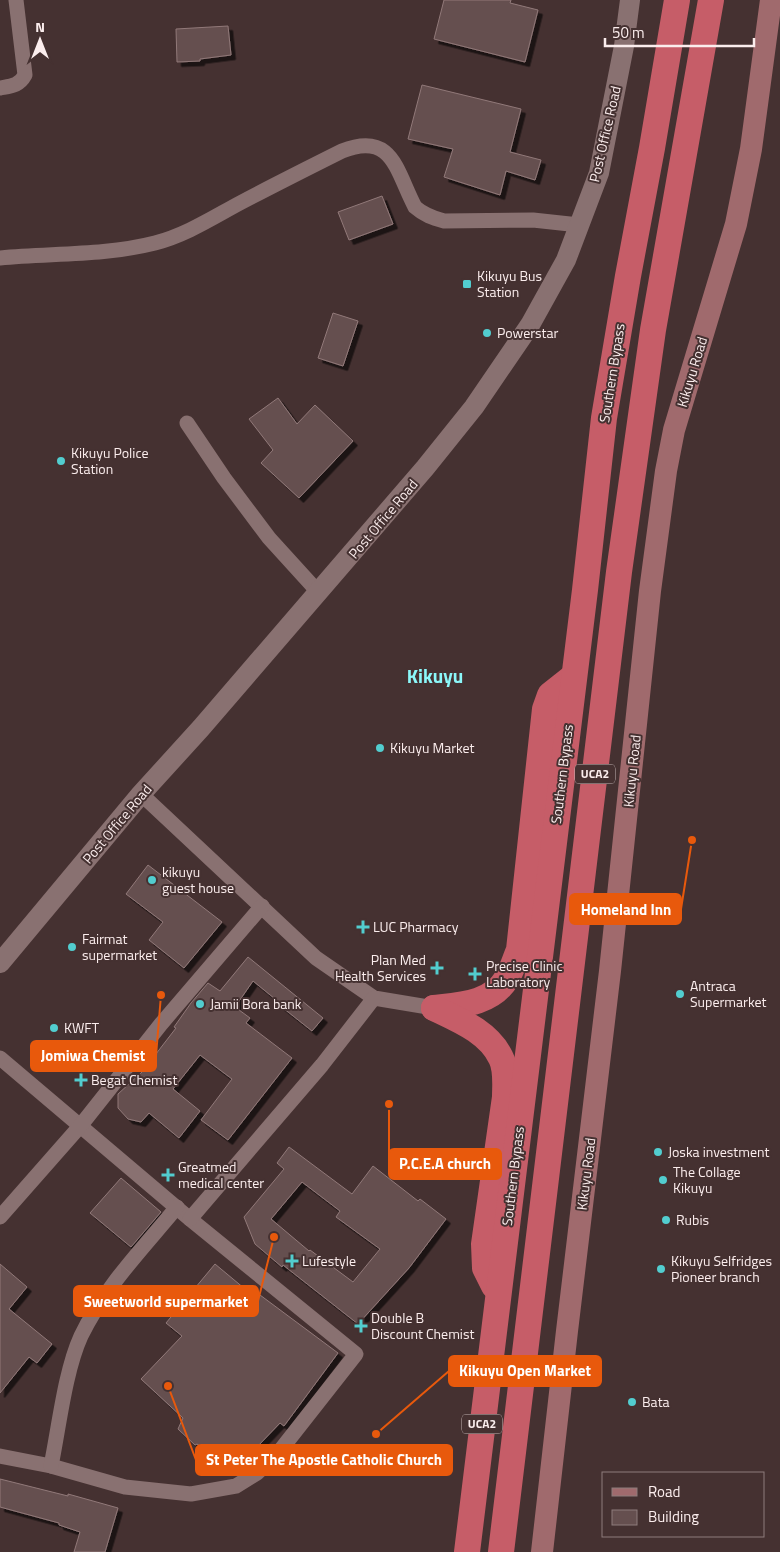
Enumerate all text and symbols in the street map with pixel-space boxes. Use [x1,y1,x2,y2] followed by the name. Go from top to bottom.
[15,15,65,65] north arrow
[605,15,754,47] scale bar
[35,16,45,37] text: N
[612,21,645,44] text: 50 m
[583,84,626,184] street label: Post Office Road
[477,265,542,302] place label: Kikuyu Bus Station
[461,278,473,290] marker: Kikuyu Bus Station
[497,322,559,343] place label: Powerstar
[593,322,630,424] street label: Southern Bypass
[481,327,493,339] marker: Powerstar
[671,334,712,410] street label: Kikuyu Road
[71,442,148,479] place label: Kikuyu Police Station
[55,455,67,467] marker: Kikuyu Police Station
[343,474,422,563] street label: Post Office Road
[407,661,463,690] district label: Kikuyu
[545,723,578,825] street label: Southern Bypass
[617,734,646,808] street label: Kikuyu Road
[390,737,475,758] place label: Kikuyu Market
[374,742,386,754] marker: Kikuyu Market
[575,764,615,784] road number: UCA2
[77,779,156,868] street label: Post Office Road
[162,861,234,898] place label: kikuyu guest house
[146,874,158,886] marker: kikuyu guest house
[570,894,681,924] callout: Homeland Inn
[581,898,671,921] text: Homeland Inn
[373,916,459,937] place label: LUC Pharmacy
[357,921,369,933] marker: LUC Pharmacy
[82,928,157,965] place label: Fairmat supermarket
[66,941,78,953] marker: Fairmat supermarket
[335,949,426,986] place label: Plan Med Health Services
[486,955,563,992] place label: Precise Clinic Laboratory
[430,961,444,975] marker: Plan Med Health Services
[468,967,482,981] marker: Precise Clinic Laboratory
[690,975,766,1012] place label: Antraca Supermarket
[674,988,686,1000] marker: Antraca Supermarket
[210,993,302,1014] place label: Jamii Bora bank
[194,998,206,1010] marker: Jamii Bora bank
[64,1017,100,1038] place label: KWFT
[48,1022,60,1034] marker: KWFT
[31,1041,156,1071] callout: Jomiwa Chemist
[41,1044,146,1067] text: Jomiwa Chemist
[91,1069,177,1090] place label: Begat Chemist
[75,1074,87,1086] marker: Begat Chemist
[496,1125,529,1227] street label: Southern Bypass
[571,1137,600,1211] street label: Kikuyu Road
[668,1141,770,1162] place label: Joska investment
[652,1146,664,1158] marker: Joska investment
[389,1149,501,1179] callout: P.C.E.A church
[399,1152,491,1175] text: P.C.E.A church
[178,1156,264,1193] place label: Greatmed medical center
[673,1161,741,1198] place label: The Collage Kikuyu
[162,1169,174,1181] marker: Greatmed medical center
[657,1174,669,1186] marker: The Collage Kikuyu
[676,1209,709,1230] place label: Rubis
[660,1214,672,1226] marker: Rubis
[302,1250,356,1271] place label: Lufestyle
[671,1250,772,1287] place label: Kikuyu Selfridges Pioneer branch
[286,1255,298,1267] marker: Lufestyle
[655,1263,667,1275] marker: Kikuyu Selfridges Pioneer branch
[74,1286,258,1316] callout: Sweetworld supermarket
[84,1290,249,1313] text: Sweetworld supermarket
[371,1307,474,1344] place label: Double B Discount Chemist
[355,1320,367,1332] marker: Double B Discount Chemist
[449,1356,601,1386] callout: Kikuyu Open Market
[459,1359,591,1382] text: Kikuyu Open Market
[642,1391,670,1412] place label: Bata
[626,1396,638,1408] marker: Bata
[462,1415,502,1434] road number: UCA2
[196,1445,452,1475] callout: St Peter The Apostle Catholic Church
[206,1448,442,1471] text: St Peter The Apostle Catholic Church
[602,1472,765,1537] legend
[648,1480,680,1503] text: Road
[648,1505,699,1528] text: Building

